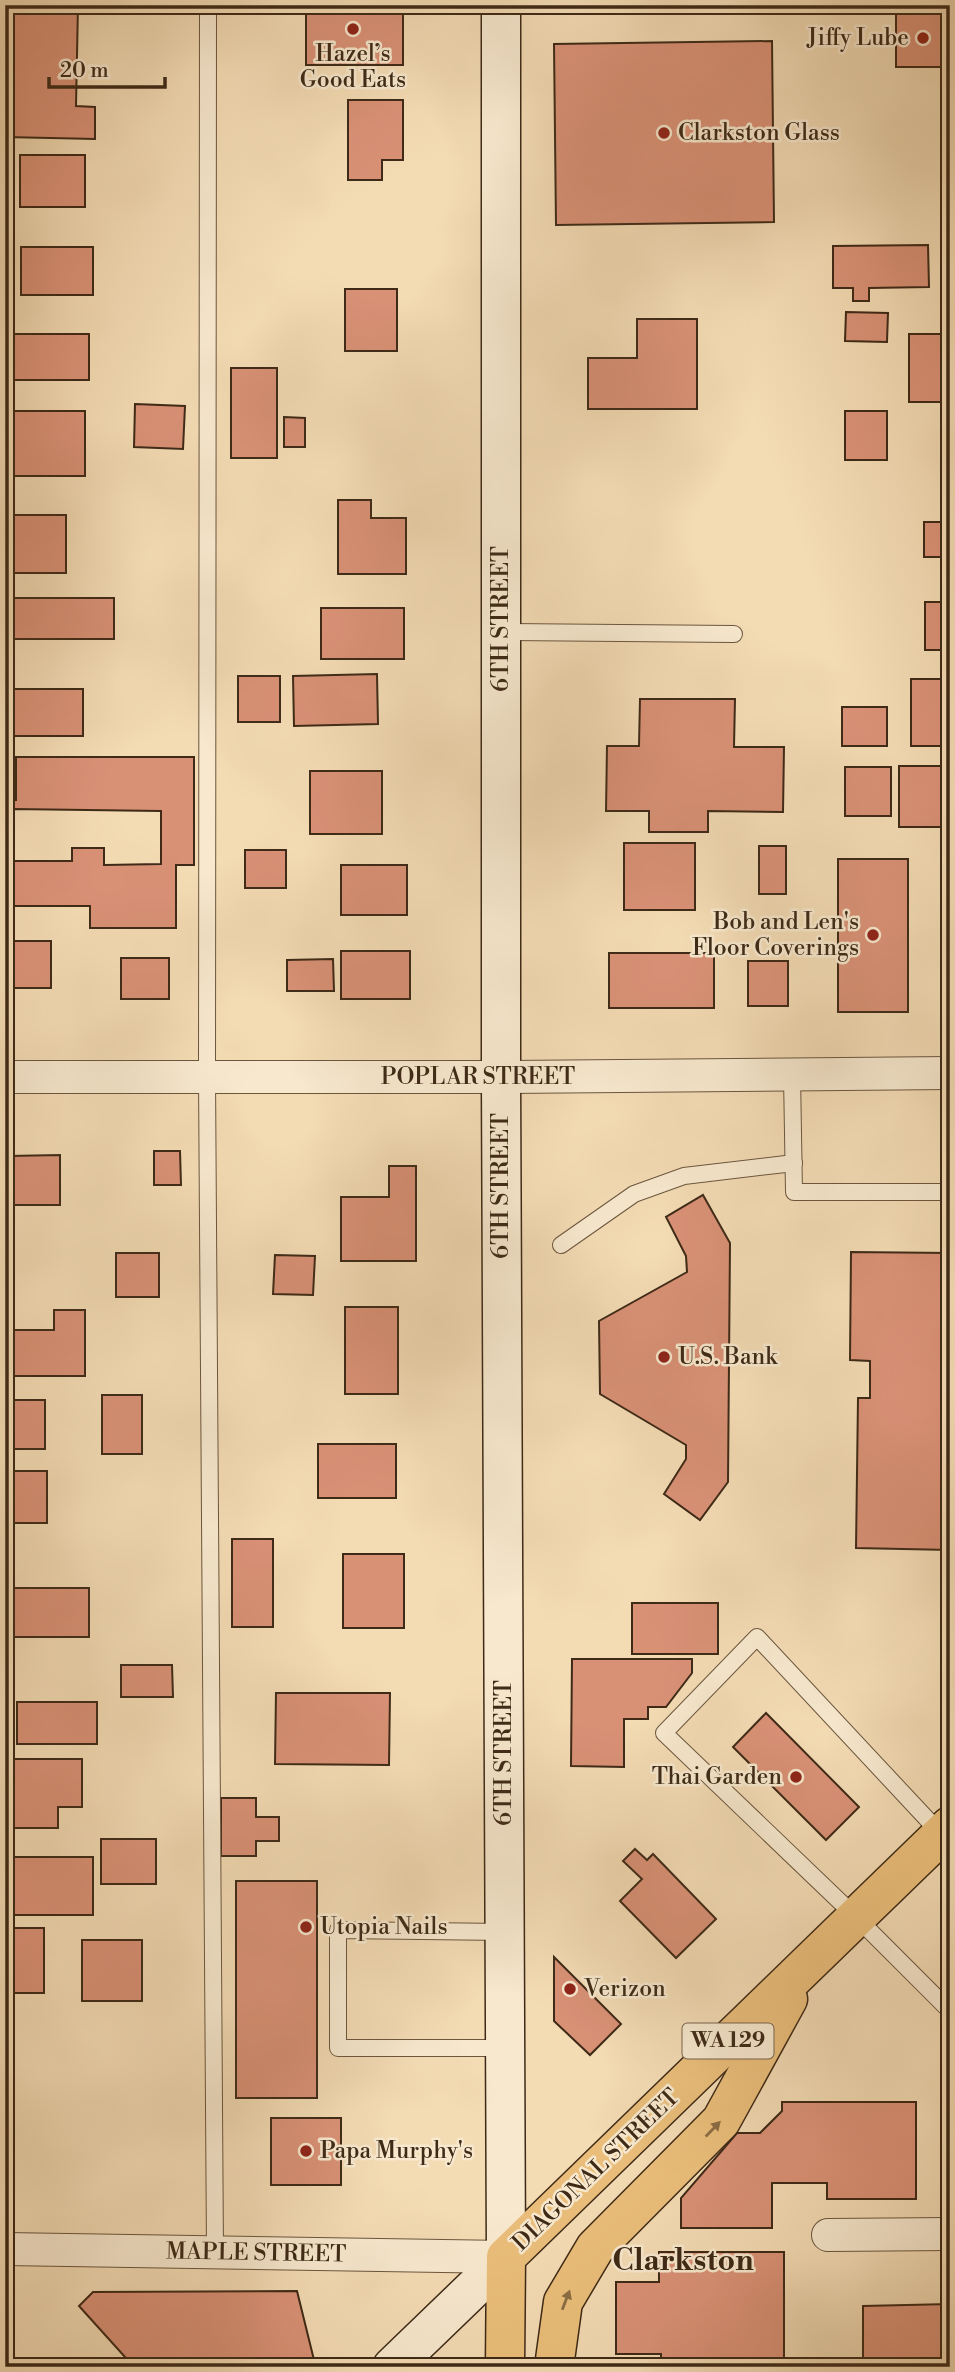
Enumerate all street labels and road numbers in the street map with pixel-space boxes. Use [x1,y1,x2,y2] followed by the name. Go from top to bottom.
[487,546,515,692] street label: 6TH STREET
[381,1063,575,1091] street label: POPLAR STREET
[487,1113,515,1259] street label: 6TH STREET
[490,1680,518,1826] street label: 6TH STREET
[682,2024,774,2058] road number: WA 129
[507,2083,685,2257] street label: DIAGONAL STREET
[166,2237,346,2269] street label: MAPLE STREET

